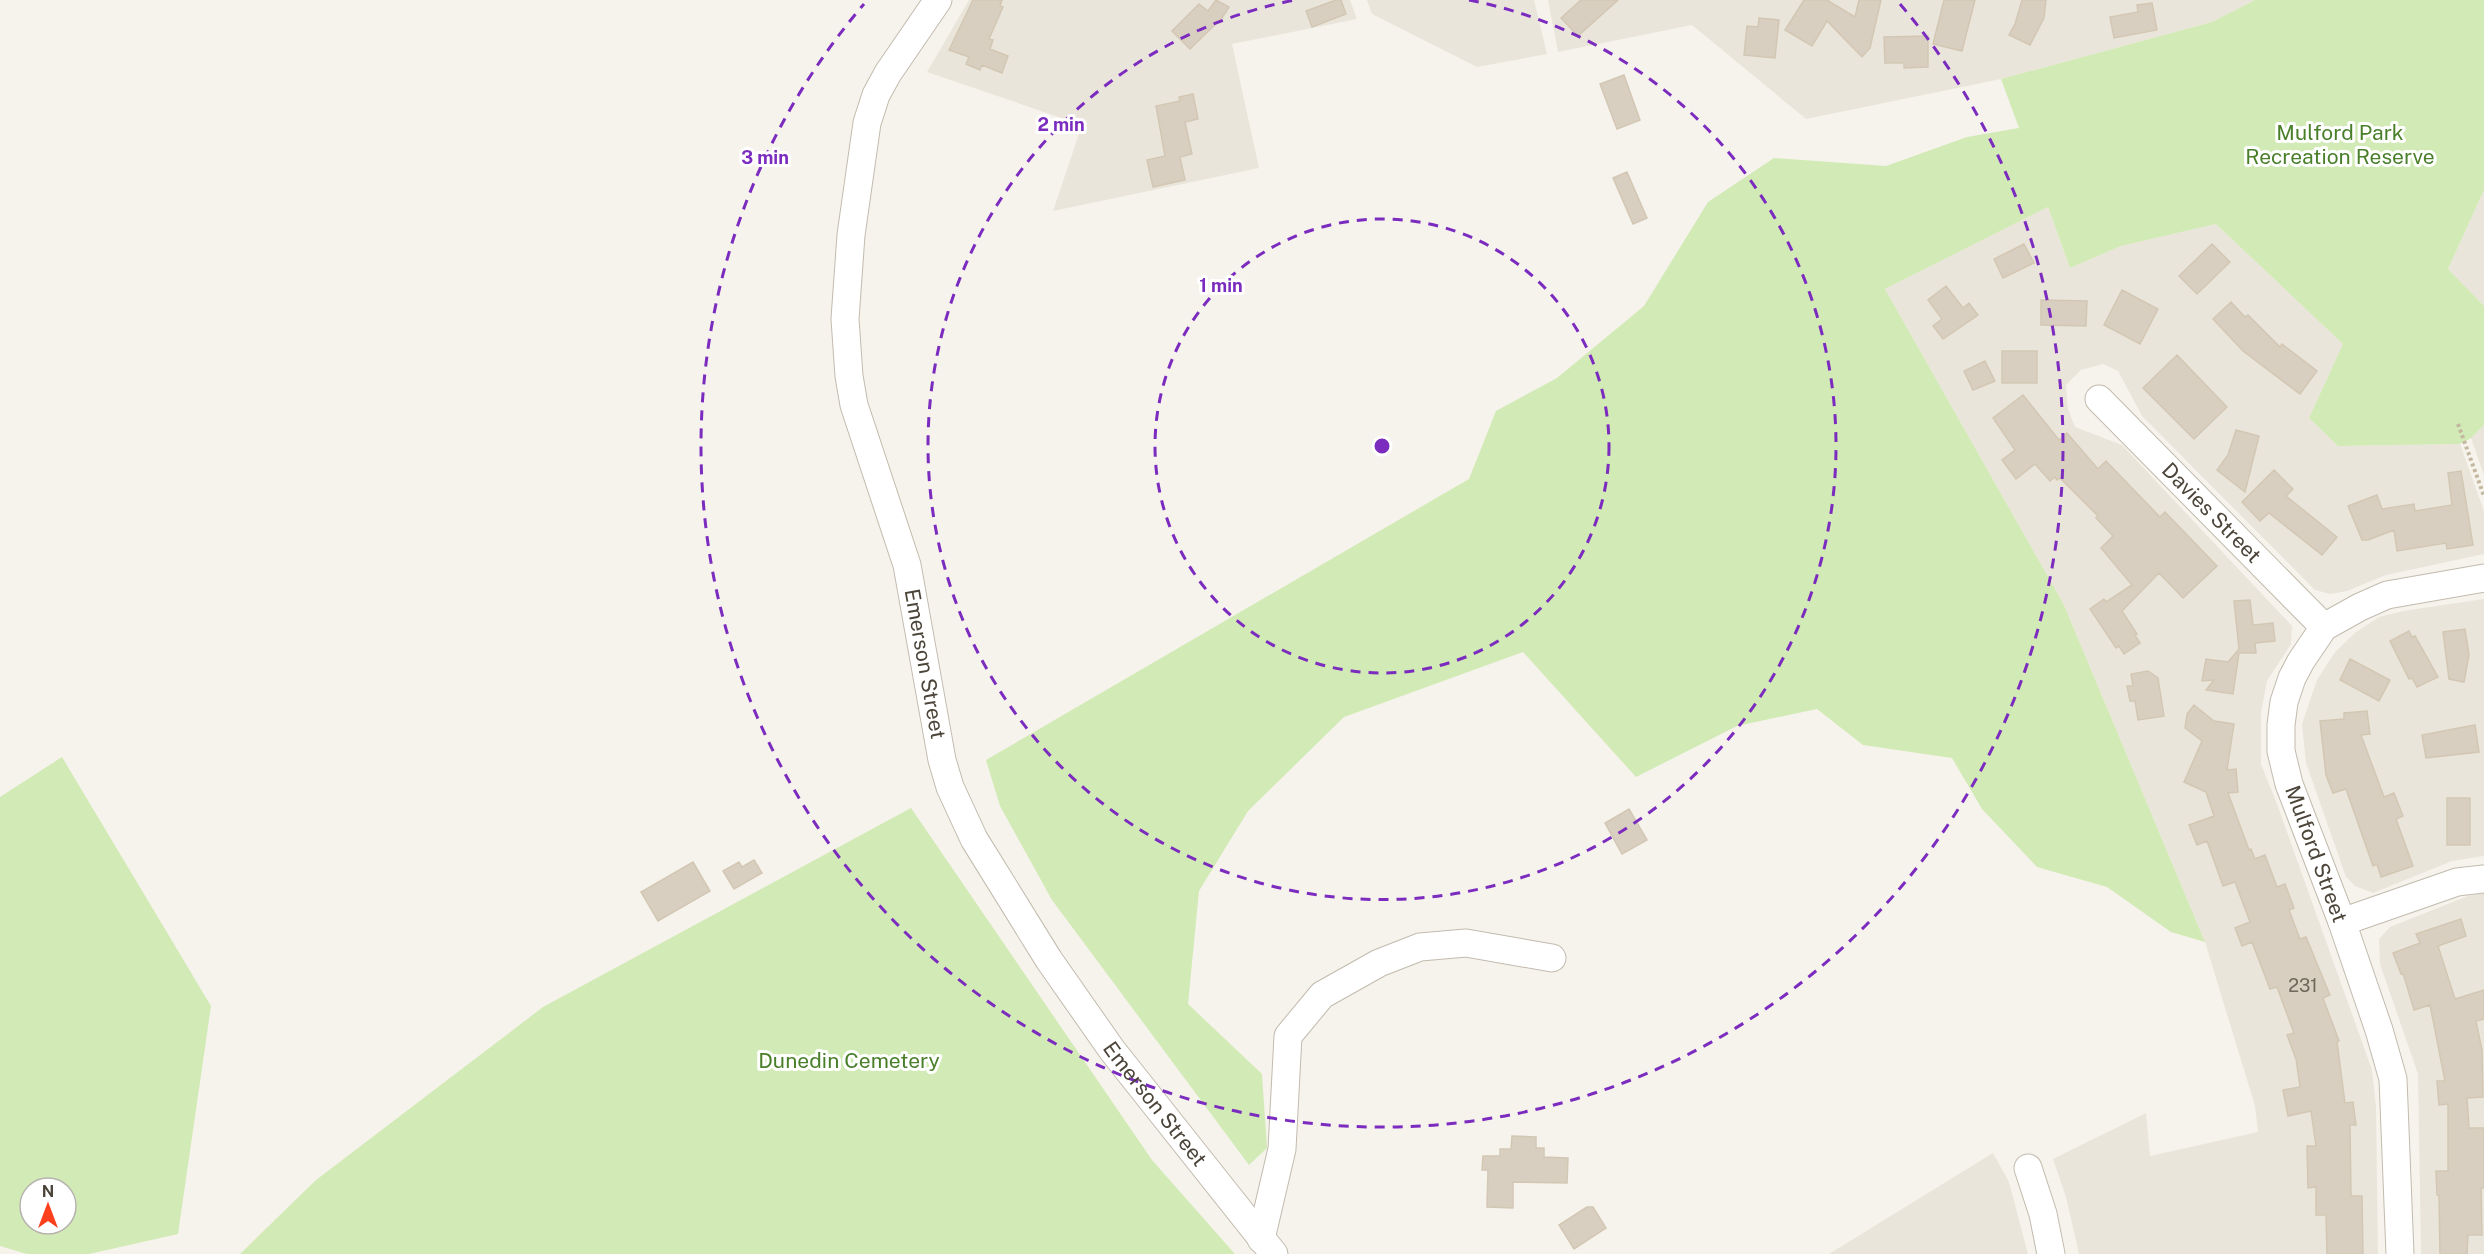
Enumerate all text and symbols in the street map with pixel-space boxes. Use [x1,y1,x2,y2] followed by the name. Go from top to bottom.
[1037,114,1085,135] text: 2 min
[2245,120,2435,169] park label: Mulford Park Recreation Reserve
[741,147,789,168] text: 3 min
[1199,275,1243,296] text: 1 min
[1372,436,1392,456] centre of rings
[2157,457,2266,568] street label: Davies Street
[900,587,951,741] street label: Emerson Street
[2280,782,2353,926] street label: Mulford Street
[2288,975,2318,996] house number: 231
[1098,1037,1212,1171] street label: Emerson Street
[758,1048,940,1073] park label: Dunedin Cemetery
[18,1176,78,1236] north arrow
[42,1182,54,1201] text: N

